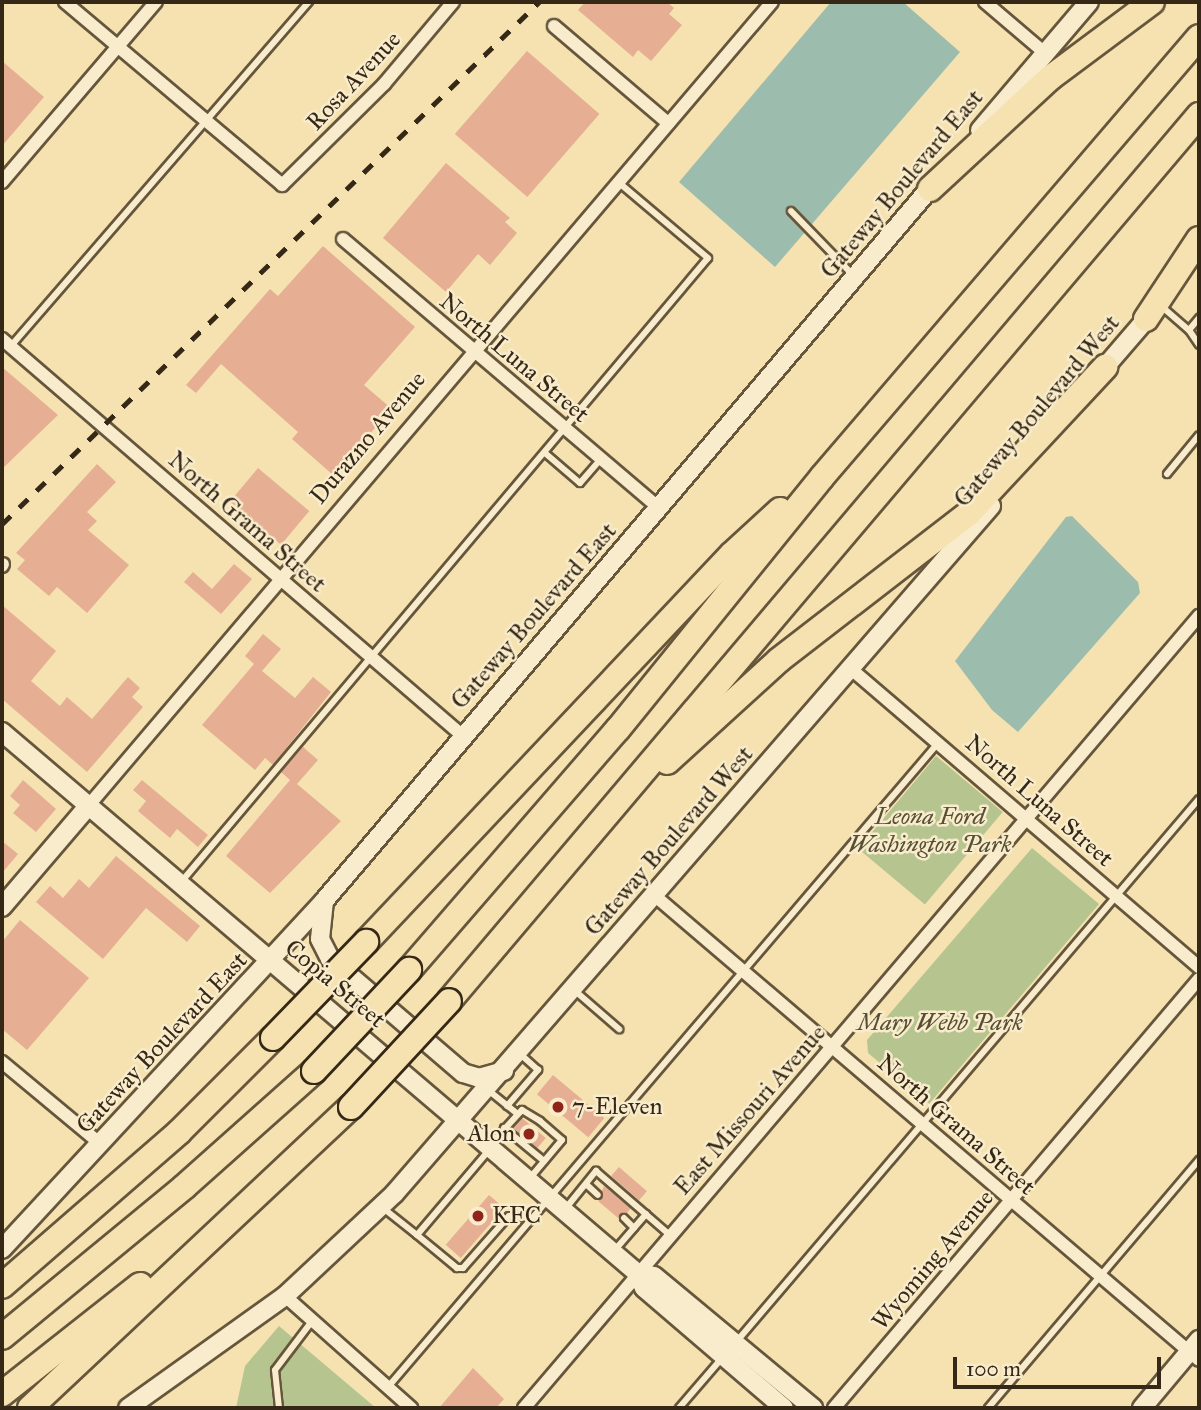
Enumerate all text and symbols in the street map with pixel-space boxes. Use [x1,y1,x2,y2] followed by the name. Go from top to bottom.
[301,25,407,137] street label: Rosa Avenue
[815,84,989,284] street label: Gateway Boulevard East
[433,287,595,429] street label: North Luna Street
[948,309,1126,513] street label: Gateway Boulevard West
[304,366,432,510] street label: Durazno Avenue
[162,446,332,598] street label: North Grama Street
[445,517,623,715] street label: Gateway Boulevard East
[959,729,1119,873] street label: North Luna Street
[579,740,759,942] street label: Gateway Boulevard West
[848,803,1012,859] park label: Leona Ford Washington Park
[279,934,391,1034] street label: Copia Street
[70,946,254,1140] street label: Gateway Boulevard East
[857,1009,1023,1037] park label: Mary Webb Park
[668,1019,832,1201] street label: East Missouri Avenue
[871,1049,1041,1201] street label: North Grama Street
[572,1093,662,1121] place label: 7-Eleven
[550,1099,566,1115] marker: 7-Eleven
[467,1120,515,1148] place label: Alon
[521,1126,537,1142] marker: Alon
[866,1184,1000,1336] street label: Wyoming Avenue
[492,1202,541,1230] place label: KFC
[470,1208,486,1224] marker: KFC
[956,1344,1164,1388] scale bar
[966,1356,1021,1382] text: 100 m

